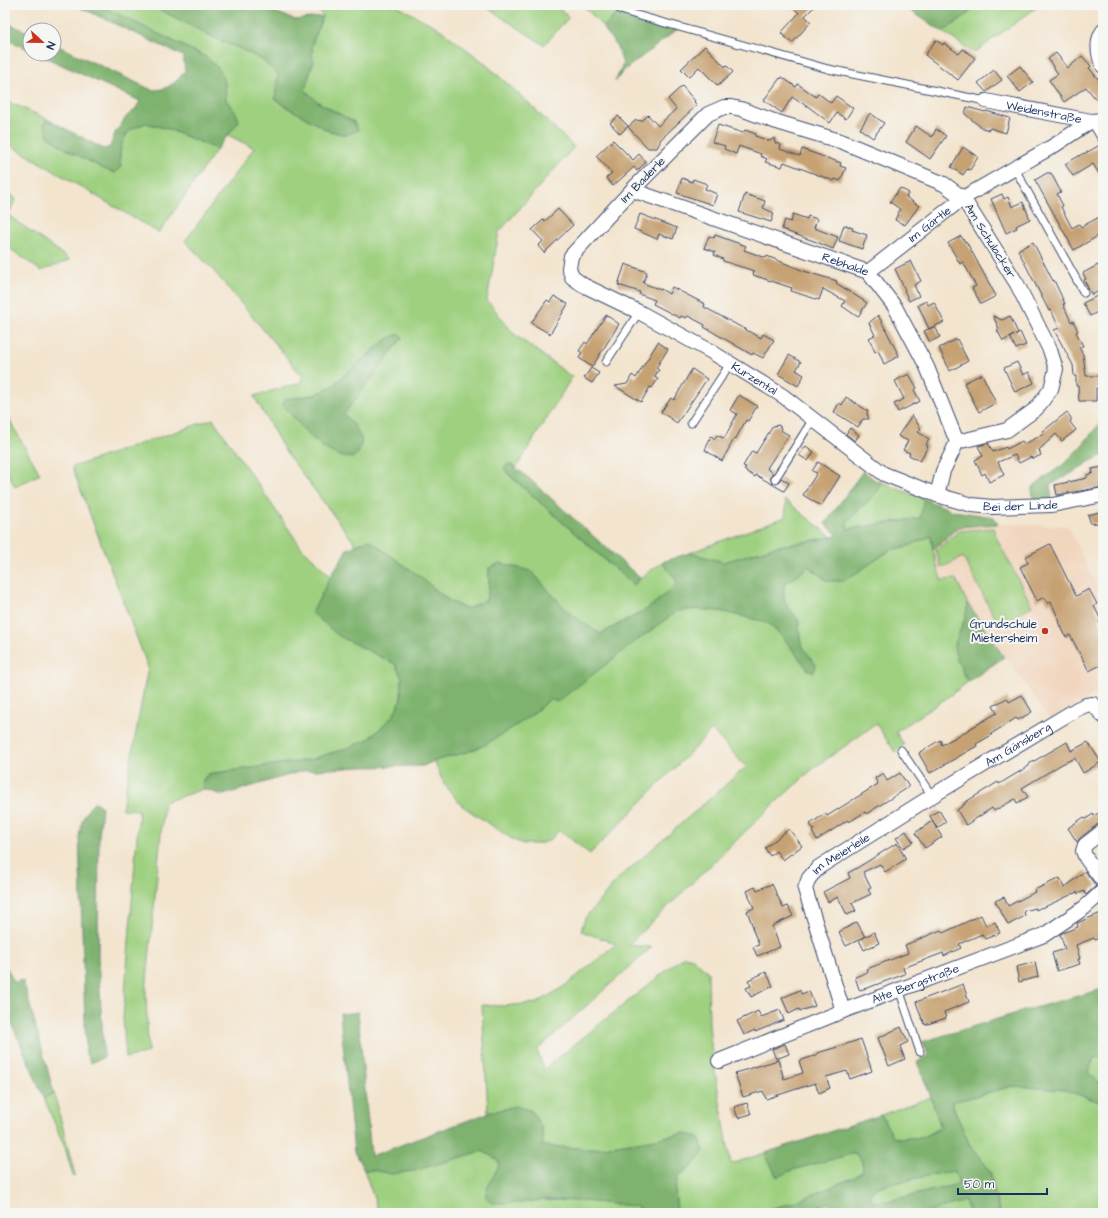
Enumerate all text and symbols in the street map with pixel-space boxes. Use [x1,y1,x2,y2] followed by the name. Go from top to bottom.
[22,22,62,62] north arrow
[43,40,59,52] text: N
[1005,96,1084,128] street label: Weidenstraße
[617,153,670,207] street label: Im Baderle
[960,200,1020,282] street label: Am Schulacker
[904,202,955,246] street label: Im Gärtle
[820,248,872,280] street label: Rebhalde
[728,358,781,399] street label: Kurzental
[982,495,1060,516] street label: Bei der Linde
[970,616,1038,647] place label: Grundschule Mietersheim
[1040,626,1050,636] marker: Grundschule Mietersheim
[982,718,1055,771] street label: Am Gänsberg
[808,828,874,878] street label: Im Meierleile
[869,959,962,1008] street label: Alte Bergstraße
[958,1170,1047,1196] scale bar
[964,1176,995,1193] text: 50 m

